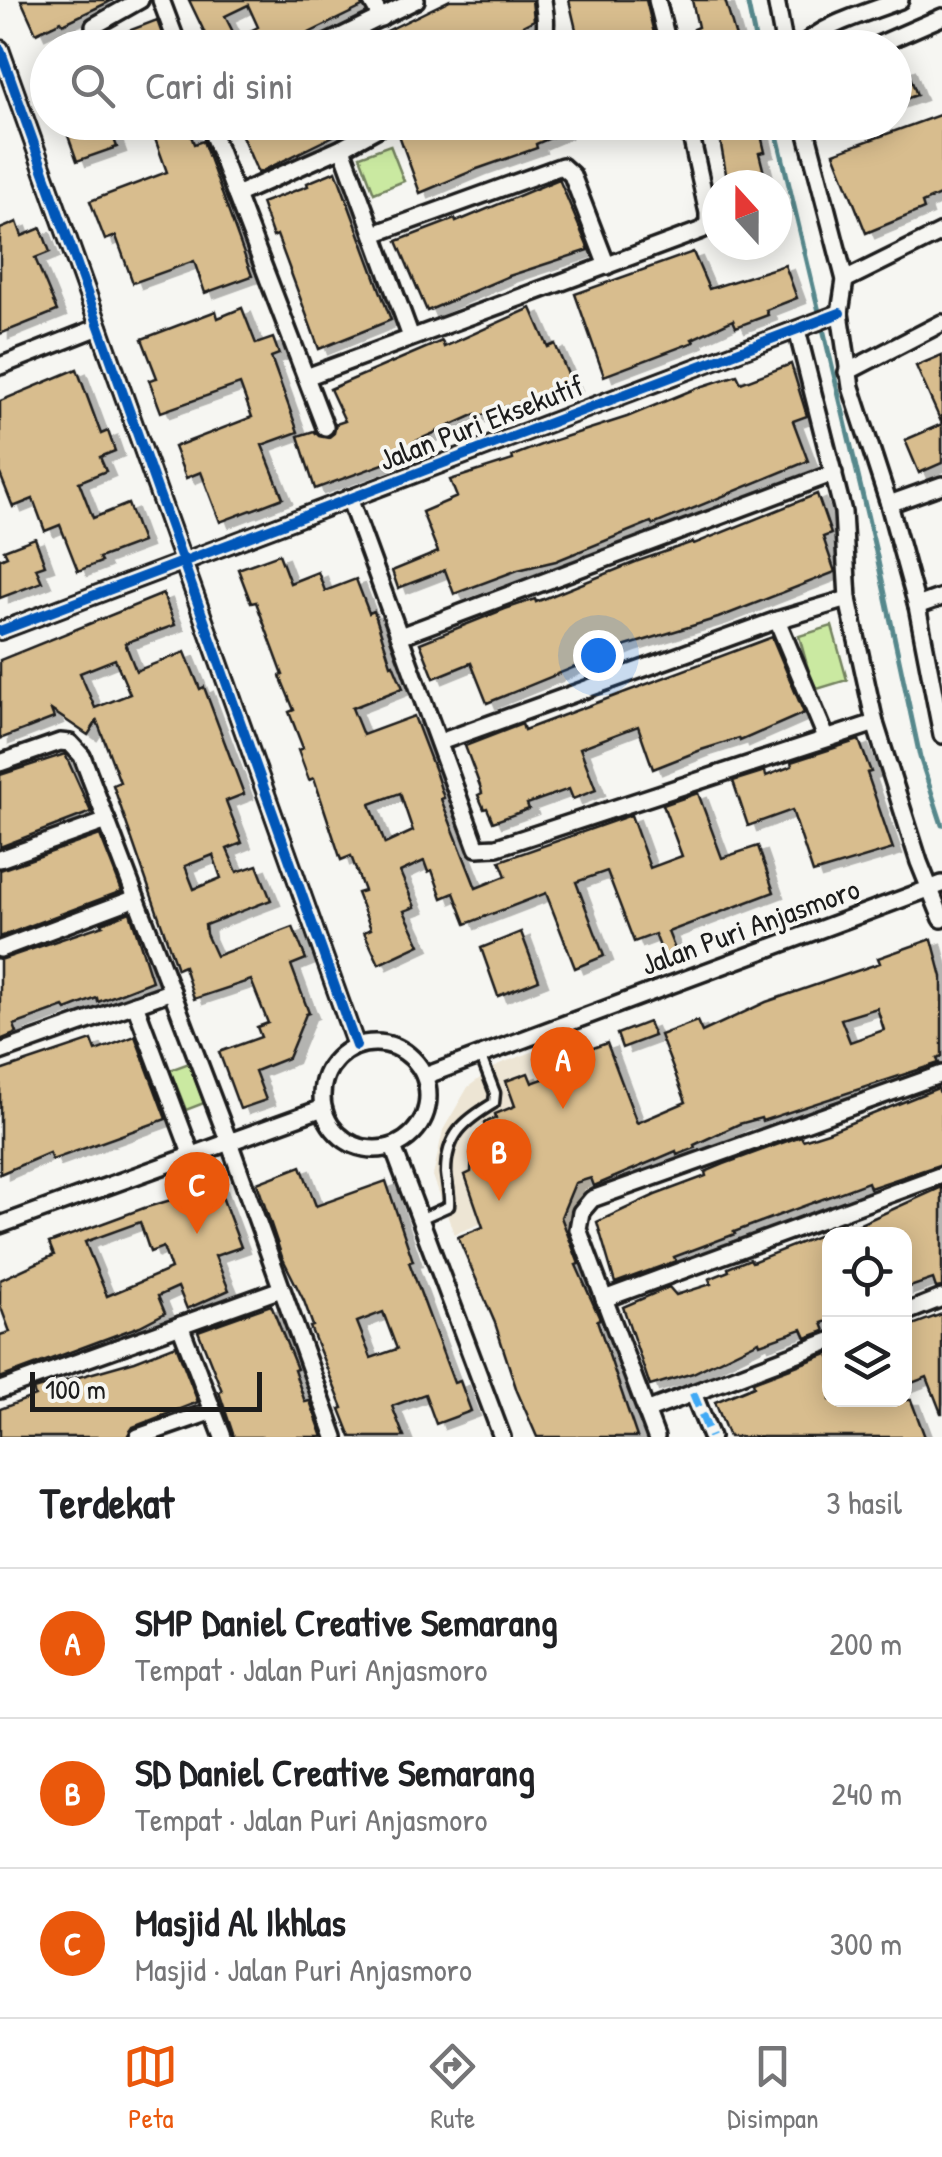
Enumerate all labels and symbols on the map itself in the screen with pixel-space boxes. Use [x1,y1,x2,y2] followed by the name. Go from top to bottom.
[702,170,792,260] north arrow
[373,365,589,479] street label: Jalan Puri Eksekutif
[573,630,624,681] your location
[635,868,865,984] street label: Jalan Puri Anjasmoro
[530,1026,596,1109] pin: A
[466,1118,532,1201] pin: B
[164,1152,230,1234] pin: C
[30,1367,262,1412] scale bar

